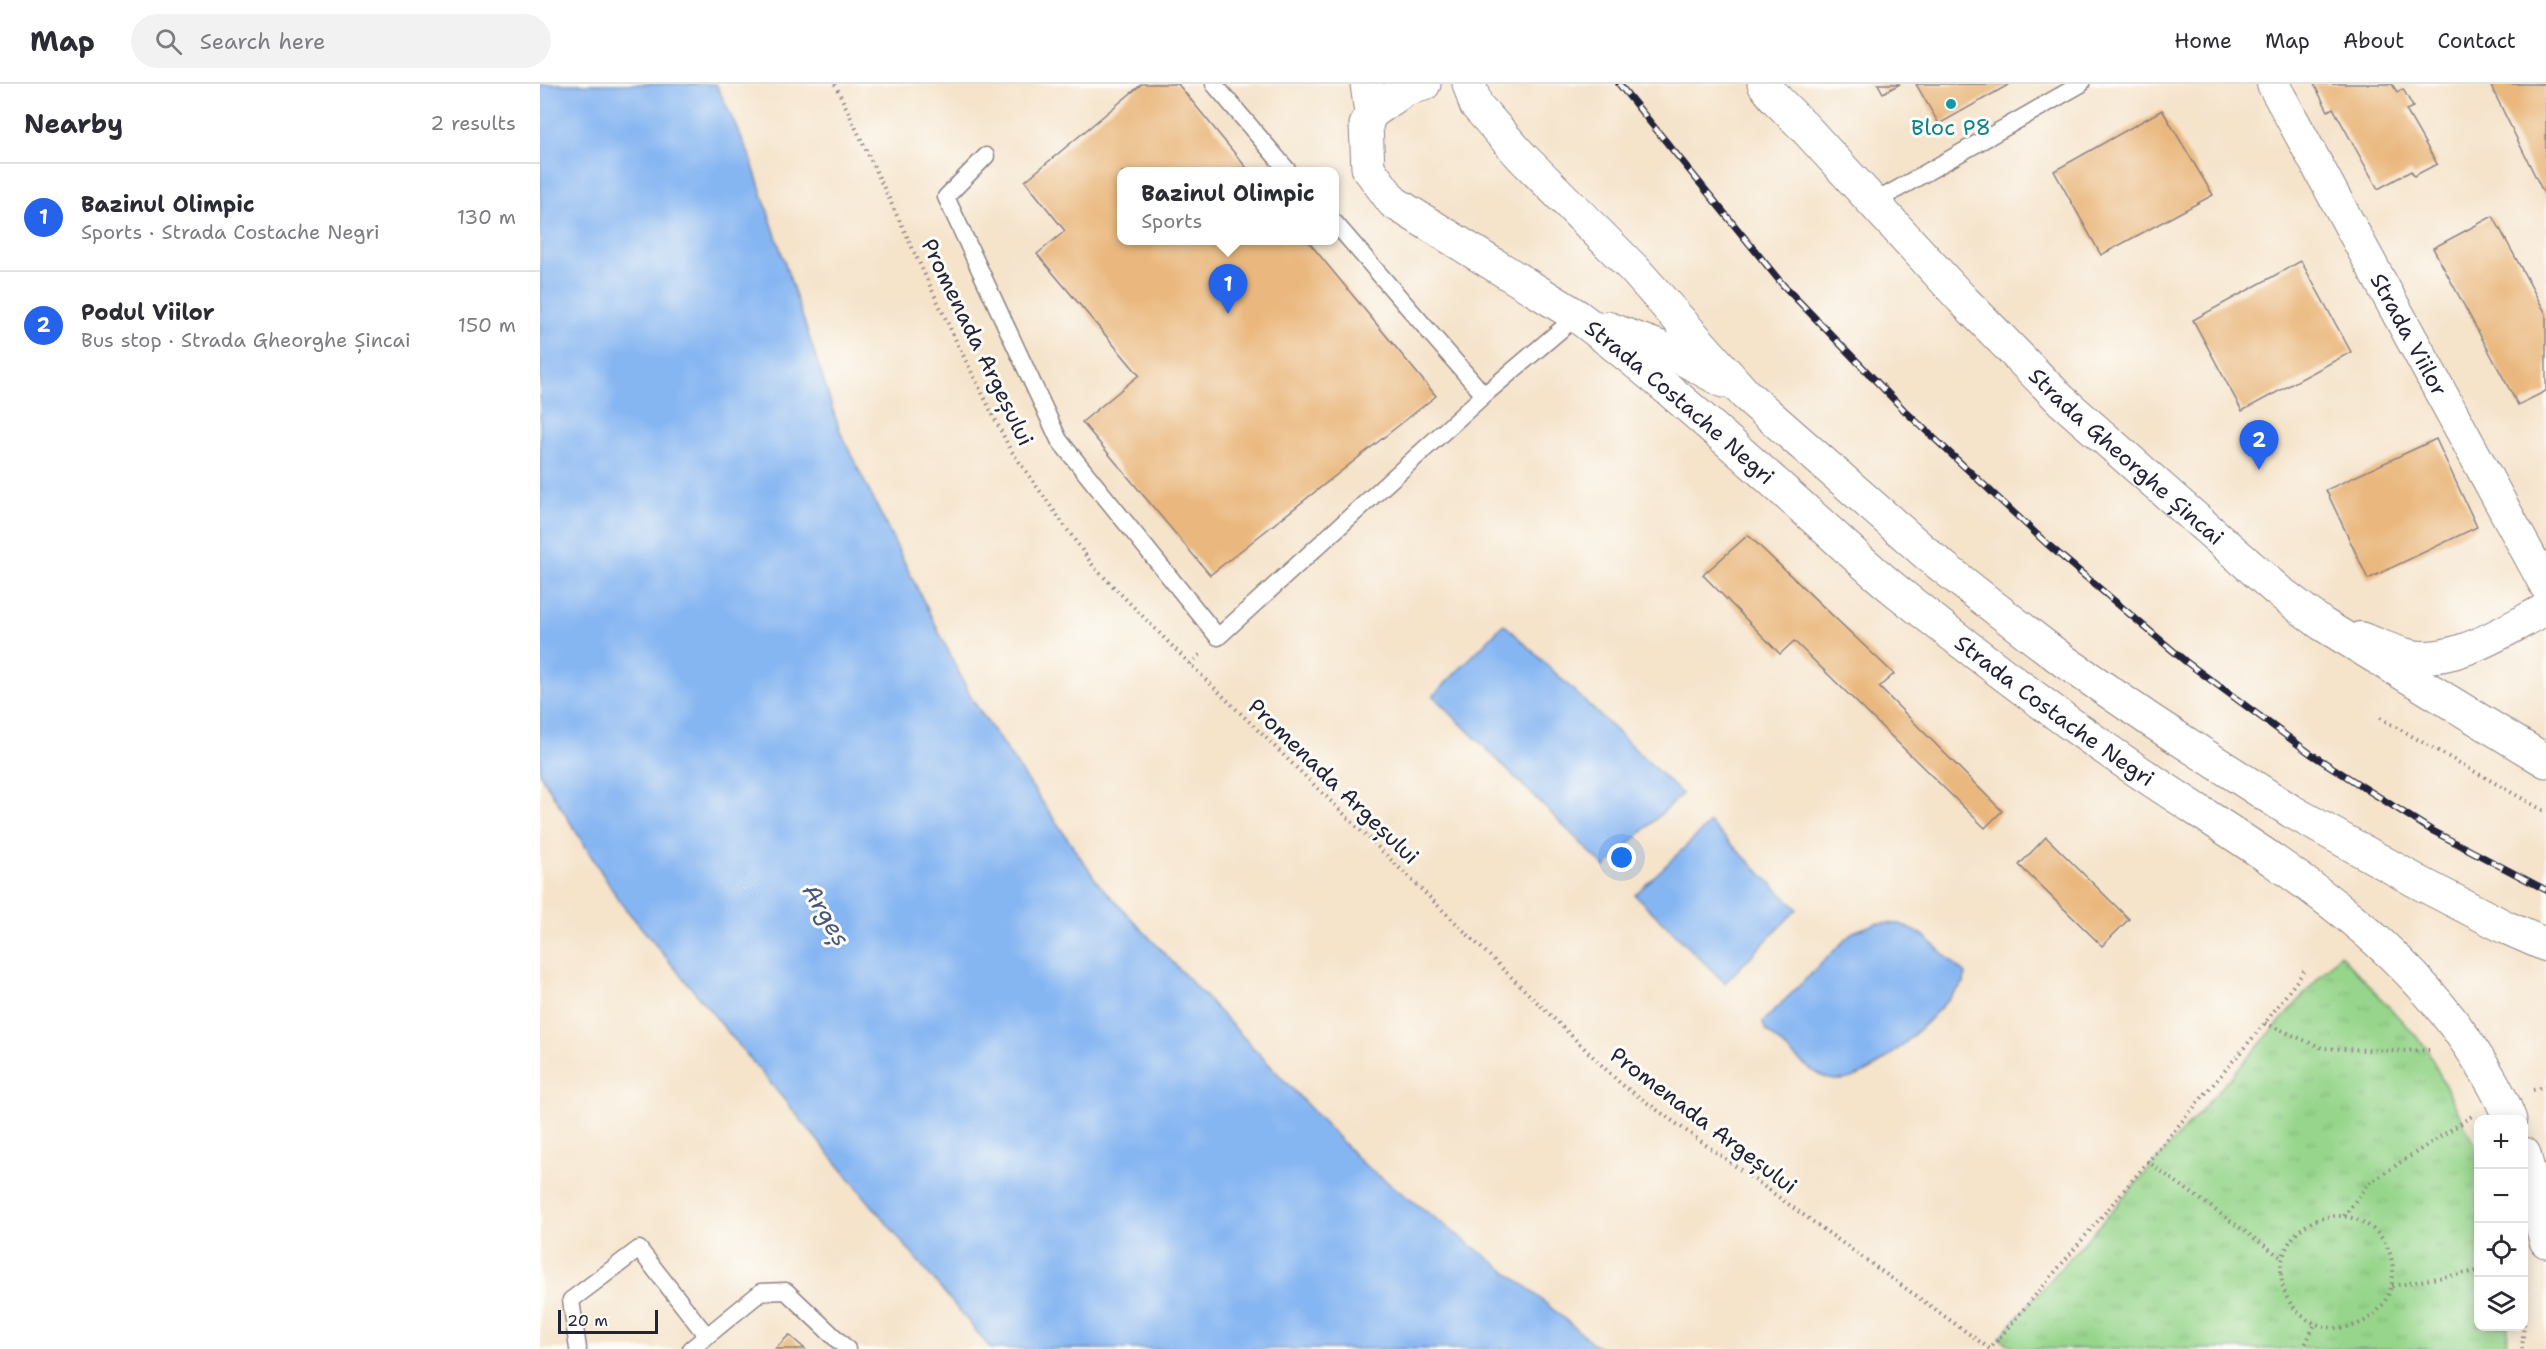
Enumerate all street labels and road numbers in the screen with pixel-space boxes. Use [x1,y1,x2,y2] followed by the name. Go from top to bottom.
[914,234,1040,451] street label: Promenada Argeșului
[2363,268,2454,401] street label: Strada Viilor
[1579,313,1781,491] street label: Strada Costache Negri
[2022,362,2230,552] street label: Strada Gheorghe Șincai
[1949,628,2160,793] street label: Strada Costache Negri
[1241,692,1425,871] street label: Promenada Argeșului
[1604,1040,1803,1201] street label: Promenada Argeșului

